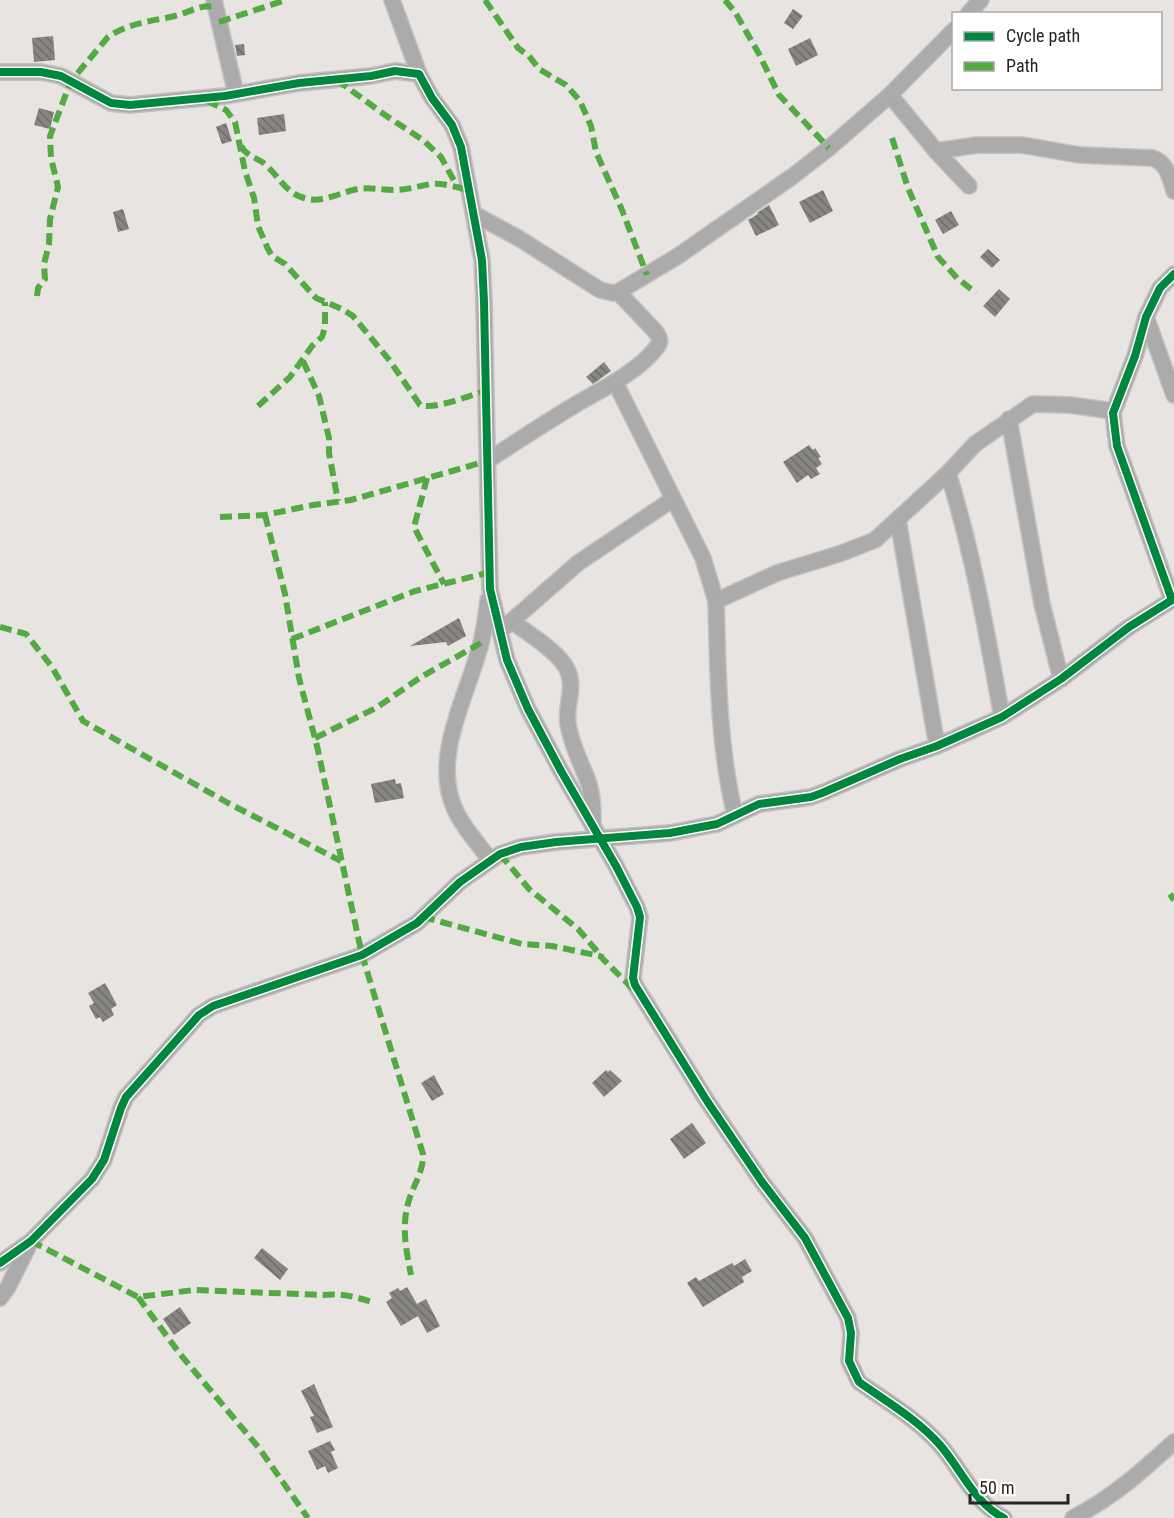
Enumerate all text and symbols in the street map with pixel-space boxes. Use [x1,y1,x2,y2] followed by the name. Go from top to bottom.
[952,12,1162,90] legend
[1006,25,1080,46] text: Cycle path
[1006,55,1039,76] text: Path
[970,1467,1068,1505] scale bar
[979,1477,1014,1498] text: 50 m

